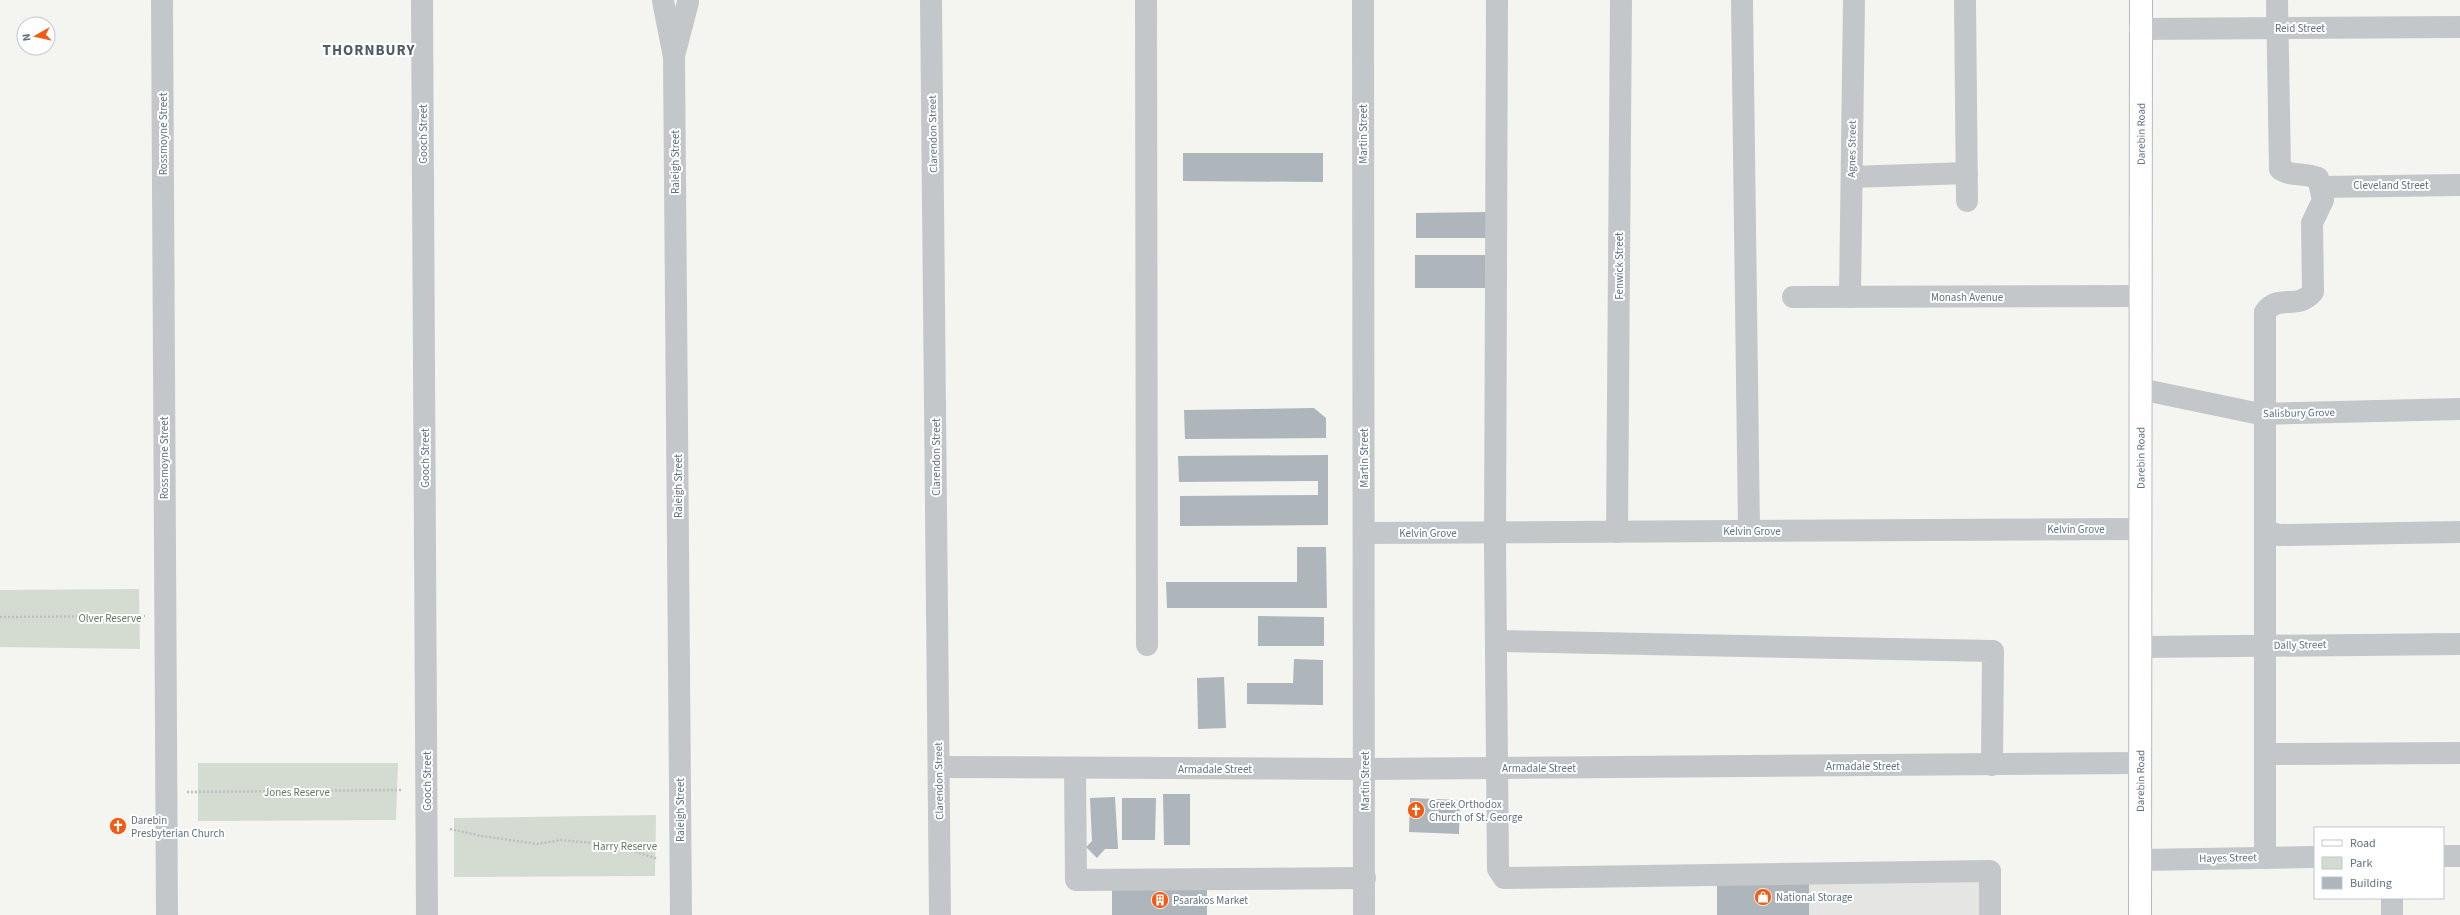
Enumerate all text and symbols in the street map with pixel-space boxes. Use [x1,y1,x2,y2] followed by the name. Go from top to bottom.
[16,16,56,56] north arrow
[2275,21,2325,36] street label: Reid Street
[19,33,35,42] text: N
[323,40,415,61] district label: THORNBURY
[156,92,171,175] street label: Rossmoyne Street
[925,95,941,173] street label: Clarendon Street
[2133,103,2148,165] street label: Darebin Road
[416,104,431,164] street label: Gooch Street
[1356,104,1371,164] street label: Martin Street
[1844,120,1860,178] street label: Agnes Street
[668,130,683,194] street label: Raleigh Street
[2353,178,2429,193] street label: Cleveland Street
[1612,232,1627,300] street label: Fenwick Street
[1931,290,2004,305] street label: Monash Avenue
[2263,405,2336,421] street label: Salisbury Grove
[157,416,172,499] street label: Rossmoyne Street
[929,418,944,496] street label: Clarendon Street
[2133,427,2148,489] street label: Darebin Road
[418,428,433,488] street label: Gooch Street
[1357,428,1372,488] street label: Martin Street
[671,454,686,518] street label: Raleigh Street
[2047,522,2105,537] street label: Kelvin Grove
[1723,524,1781,539] street label: Kelvin Grove
[1399,526,1457,541] street label: Kelvin Grove
[79,611,142,626] park label: Olver Reserve
[2273,637,2327,653] street label: Dally Street
[931,742,947,820] street label: Clarendon Street
[2133,750,2148,812] street label: Darebin Road
[420,751,435,811] street label: Gooch Street
[1358,751,1373,811] street label: Martin Street
[1826,759,1900,774] street label: Armadale Street
[1502,761,1576,776] street label: Armadale Street
[1178,762,1252,777] street label: Armadale Street
[673,778,688,842] street label: Raleigh Street
[264,785,330,800] park label: Jones Reserve
[1429,797,1523,825] place label: Greek Orthodox Church of St. George
[1406,800,1426,820] church icon: Greek Orthodox Church of St. George
[131,813,224,841] place label: Darebin Presbyterian Church
[108,816,128,836] church icon: Darebin Presbyterian Church
[2314,827,2444,899] legend
[2350,835,2376,852] text: Road
[593,839,658,854] park label: Harry Reserve
[2199,850,2257,866] street label: Hayes Street
[2350,855,2372,872] text: Park
[2350,875,2392,892] text: Building
[1753,887,1773,907] shop icon: National Storage
[1150,890,1170,910] building icon: Psarakos Market
[1776,890,1853,905] place label: National Storage
[1173,893,1248,908] place label: Psarakos Market

